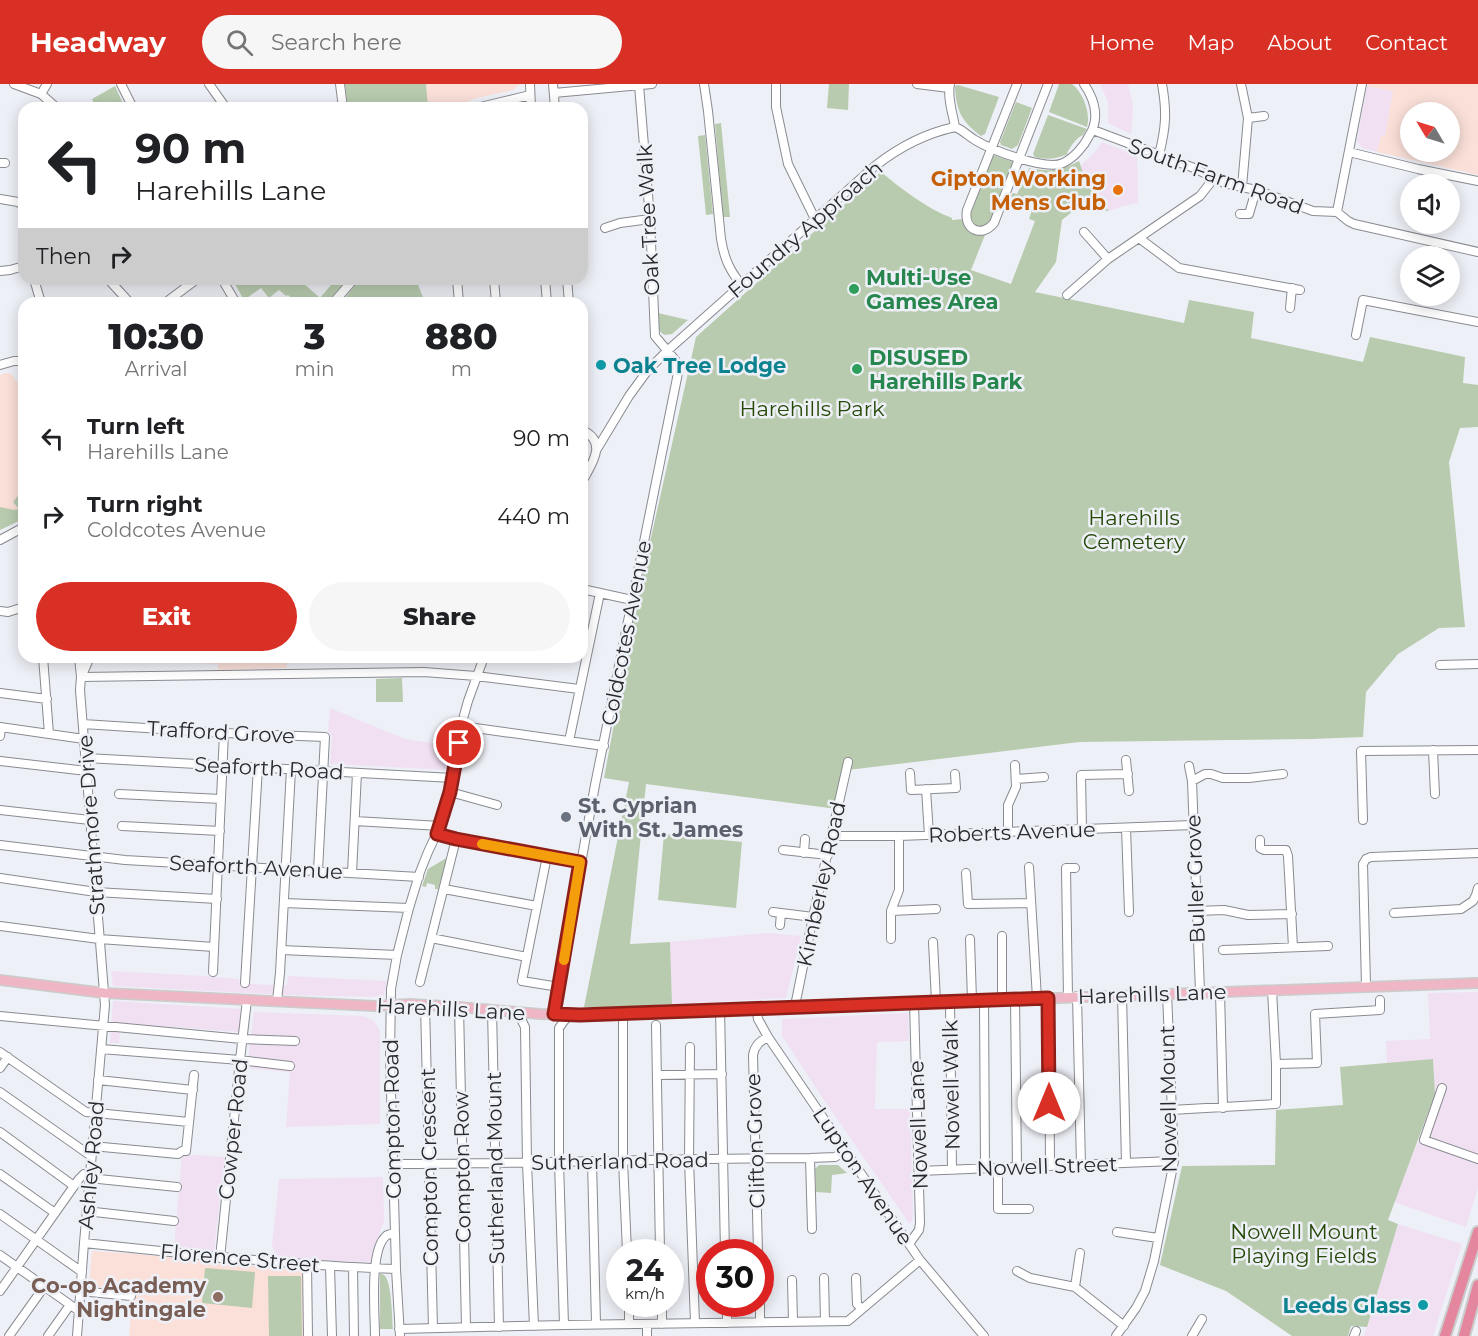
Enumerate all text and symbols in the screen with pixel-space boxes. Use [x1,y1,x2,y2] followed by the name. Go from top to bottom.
[202,15,622,69] search box
[30,25,166,59] text: Headway
[223,26,256,59] icon: search
[271,29,402,56] text: Search here
[1089,30,1154,55] text: Home
[1187,30,1234,55] text: Map
[1267,30,1332,55] text: About
[1365,30,1448,55] text: Contact
[1400,102,1460,162] north arrow
[1400,102,1460,306] map controls
[135,122,246,174] text: 90 m
[36,126,114,204] icon: left
[1125,133,1307,219] street label: South Farm Road
[632,143,664,296] street label: Oak Tree Walk
[723,155,887,303] street label: Foundry Approach
[931,166,1106,215] place label: Gipton Working Mens Club
[135,174,326,207] text: Harehills Lane
[1400,174,1460,234] button: sound
[1111,183,1125,197] marker: Gipton Working Mens Club
[104,240,137,273] icon: right
[36,243,92,270] text: Then
[1400,246,1460,306] button: layers
[866,265,998,314] place label: Multi-Use Games Area
[847,282,861,296] marker: Multi-Use Games Area
[108,314,204,358] text: 10:30
[304,314,325,358] text: 3
[425,314,498,358] text: 880
[869,345,1023,394] place label: DISUSED Harehills Park
[613,353,786,378] place label: Oak Tree Lodge
[125,357,188,381] text: Arrival
[294,357,335,381] text: min
[451,357,472,381] text: m
[594,358,608,372] marker: Oak Tree Lodge
[850,362,864,376] marker: DISUSED Harehills Park
[739,396,885,421] park label: Harehills Park
[87,413,185,440] text: Turn left
[36,422,69,455] icon: left
[513,425,570,452] text: 90 m
[87,440,229,464] text: Harehills Lane
[87,491,202,518] text: Turn right
[36,500,69,533] icon: right
[497,503,570,530] text: 440 m
[1083,505,1186,554] park label: Harehills Cemetery
[87,518,266,542] text: Coldcotes Avenue
[596,538,656,728] street label: Coldcotes Avenue
[36,582,297,651] button: Exit
[309,582,570,651] button: Share
[147,716,295,748] street label: Trafford Grove
[433,717,484,768] pin
[442,726,475,759] icon: arrive
[72,734,110,916] street label: Strathmore Drive
[194,752,344,784] street label: Seaforth Road
[578,793,743,842] place label: St. Cyprian With St. James
[791,799,851,969] street label: Kimberley Road
[559,810,573,824] marker: St. Cyprian With St. James
[1180,814,1210,944] street label: Buller Grove
[928,817,1096,847] street label: Roberts Avenue
[168,850,344,884] street label: Seaforth Avenue
[1077,979,1227,1009] street label: Harehills Lane
[376,993,526,1025] street label: Harehills Lane
[937,1019,965,1150] street label: Nowell Walk
[1154,1025,1182,1173] street label: Nowell Mount
[378,1039,406,1199] street label: Compton Road
[213,1057,253,1201] street label: Cowper Road
[903,1060,933,1190] street label: Nowell Lane
[415,1068,443,1266] street label: Compton Crescent
[481,1071,509,1265] street label: Sutherland Mount
[1017,1071,1081,1135] position arrow
[740,1073,770,1209] street label: Clifton Grove
[448,1090,476,1243] street label: Compton Row
[73,1099,109,1231] street label: Ashley Road
[808,1102,918,1250] street label: Lupton Avenue
[531,1147,709,1175] street label: Sutherland Road
[976,1151,1118,1181] street label: Nowell Street
[1230,1219,1378,1268] park label: Nowell Mount Playing Fields
[159,1239,321,1277] street label: Florence Street
[696,1239,774,1317] speed limit sign: 30
[626,1252,664,1289] text: 24
[31,1273,206,1322] place label: Co-op Academy Nightingale
[625,1284,665,1303] text: km/h
[211,1290,225,1304] marker: Co-op Academy Nightingale
[1282,1293,1411,1318] place label: Leeds Glass
[1416,1298,1430,1312] marker: Leeds Glass

